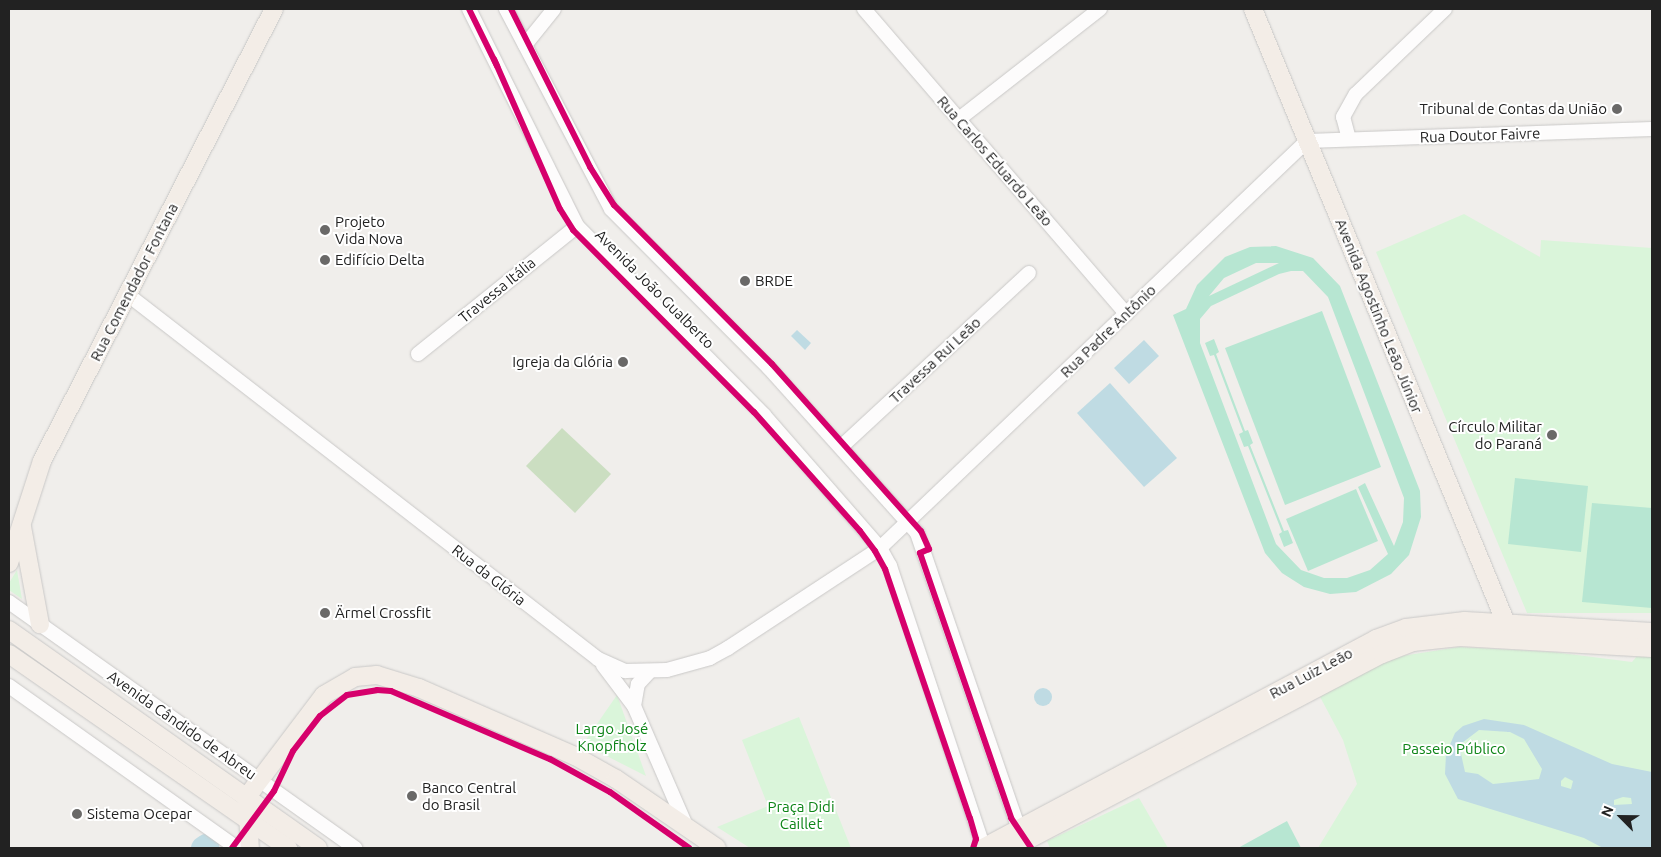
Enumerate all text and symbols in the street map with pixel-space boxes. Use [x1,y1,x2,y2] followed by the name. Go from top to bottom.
[934,92,1056,230] street label: Rua Carlos Eduardo Leão
[1419,100,1607,118] place label: Tribunal de Contas da União
[1611,103,1623,115] marker: Tribunal de Contas da União
[1419,124,1541,146] street label: Rua Doutor Faivre
[86,200,182,364] street label: Rua Comendador Fontana
[335,212,403,247] place label: Projeto Vida Nova
[1332,216,1426,416] street label: Avenida Agostinho Leão Júnior
[319,224,331,236] marker: Projeto Vida Nova
[592,226,718,352] street label: Avenida João Gualberto
[335,251,425,269] place label: Edifício Delta
[319,254,331,266] marker: Edifício Delta
[455,254,539,326] street label: Travessa Itália
[755,272,793,290] place label: BRDE
[739,275,751,287] marker: BRDE
[1057,281,1159,381] street label: Rua Padre Antônio
[886,313,984,407] street label: Travessa Rui Leão
[512,353,613,371] place label: Igreja da Glória
[617,356,629,368] marker: Igreja da Glória
[1448,417,1542,452] place label: Círculo Militar do Paraná
[1546,429,1558,441] marker: Círculo Militar do Paraná
[449,541,529,609] street label: Rua da Glória
[335,604,431,622] place label: Ärmel Crossfit
[319,607,331,619] marker: Ärmel Crossfit
[1266,644,1356,702] street label: Rua Luiz Leão
[104,667,260,783] street label: Avenida Cândido de Abreu
[576,719,648,754] park label: Largo José Knopfholz
[1402,740,1506,758] park label: Passeio Público
[422,778,516,813] place label: Banco Central do Brasil
[406,790,418,802] marker: Banco Central do Brasil
[1596,792,1646,842] north arrow
[767,797,835,832] park label: Praça Didi Caillet
[1598,803,1617,819] text: N
[87,805,192,823] place label: Sistema Ocepar
[71,808,83,820] marker: Sistema Ocepar

